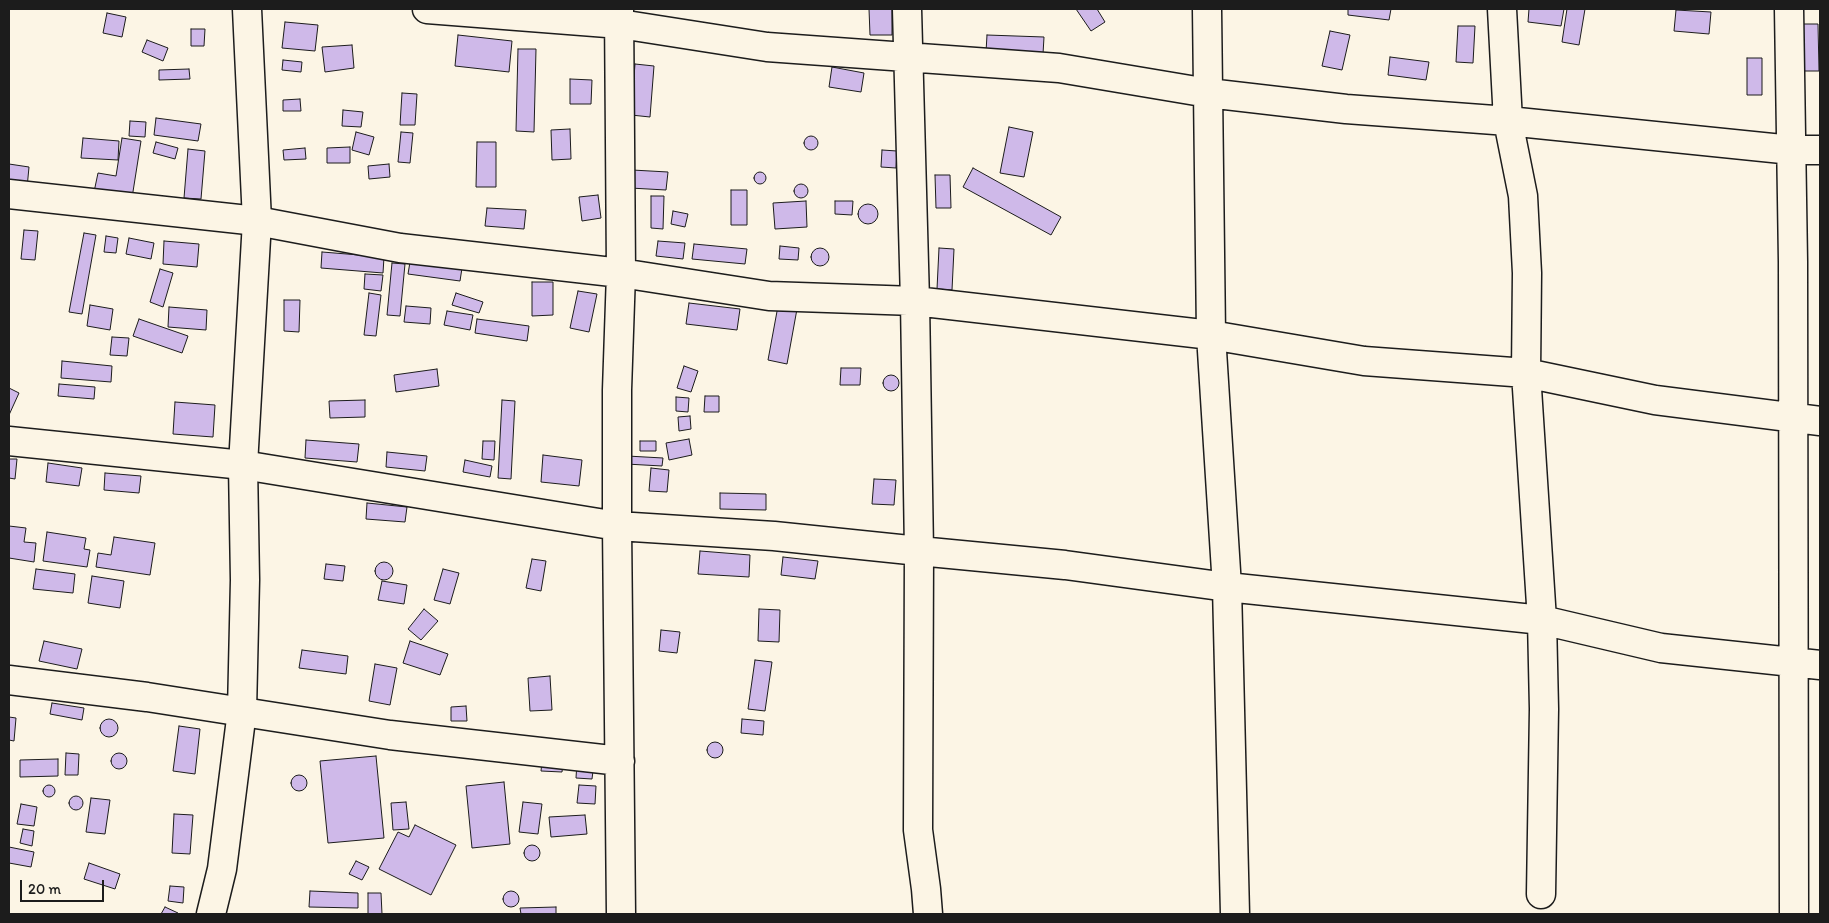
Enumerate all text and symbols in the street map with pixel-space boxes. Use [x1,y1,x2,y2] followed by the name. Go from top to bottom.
[22,870,106,902] scale bar
[28,880,61,898] text: 20 m

